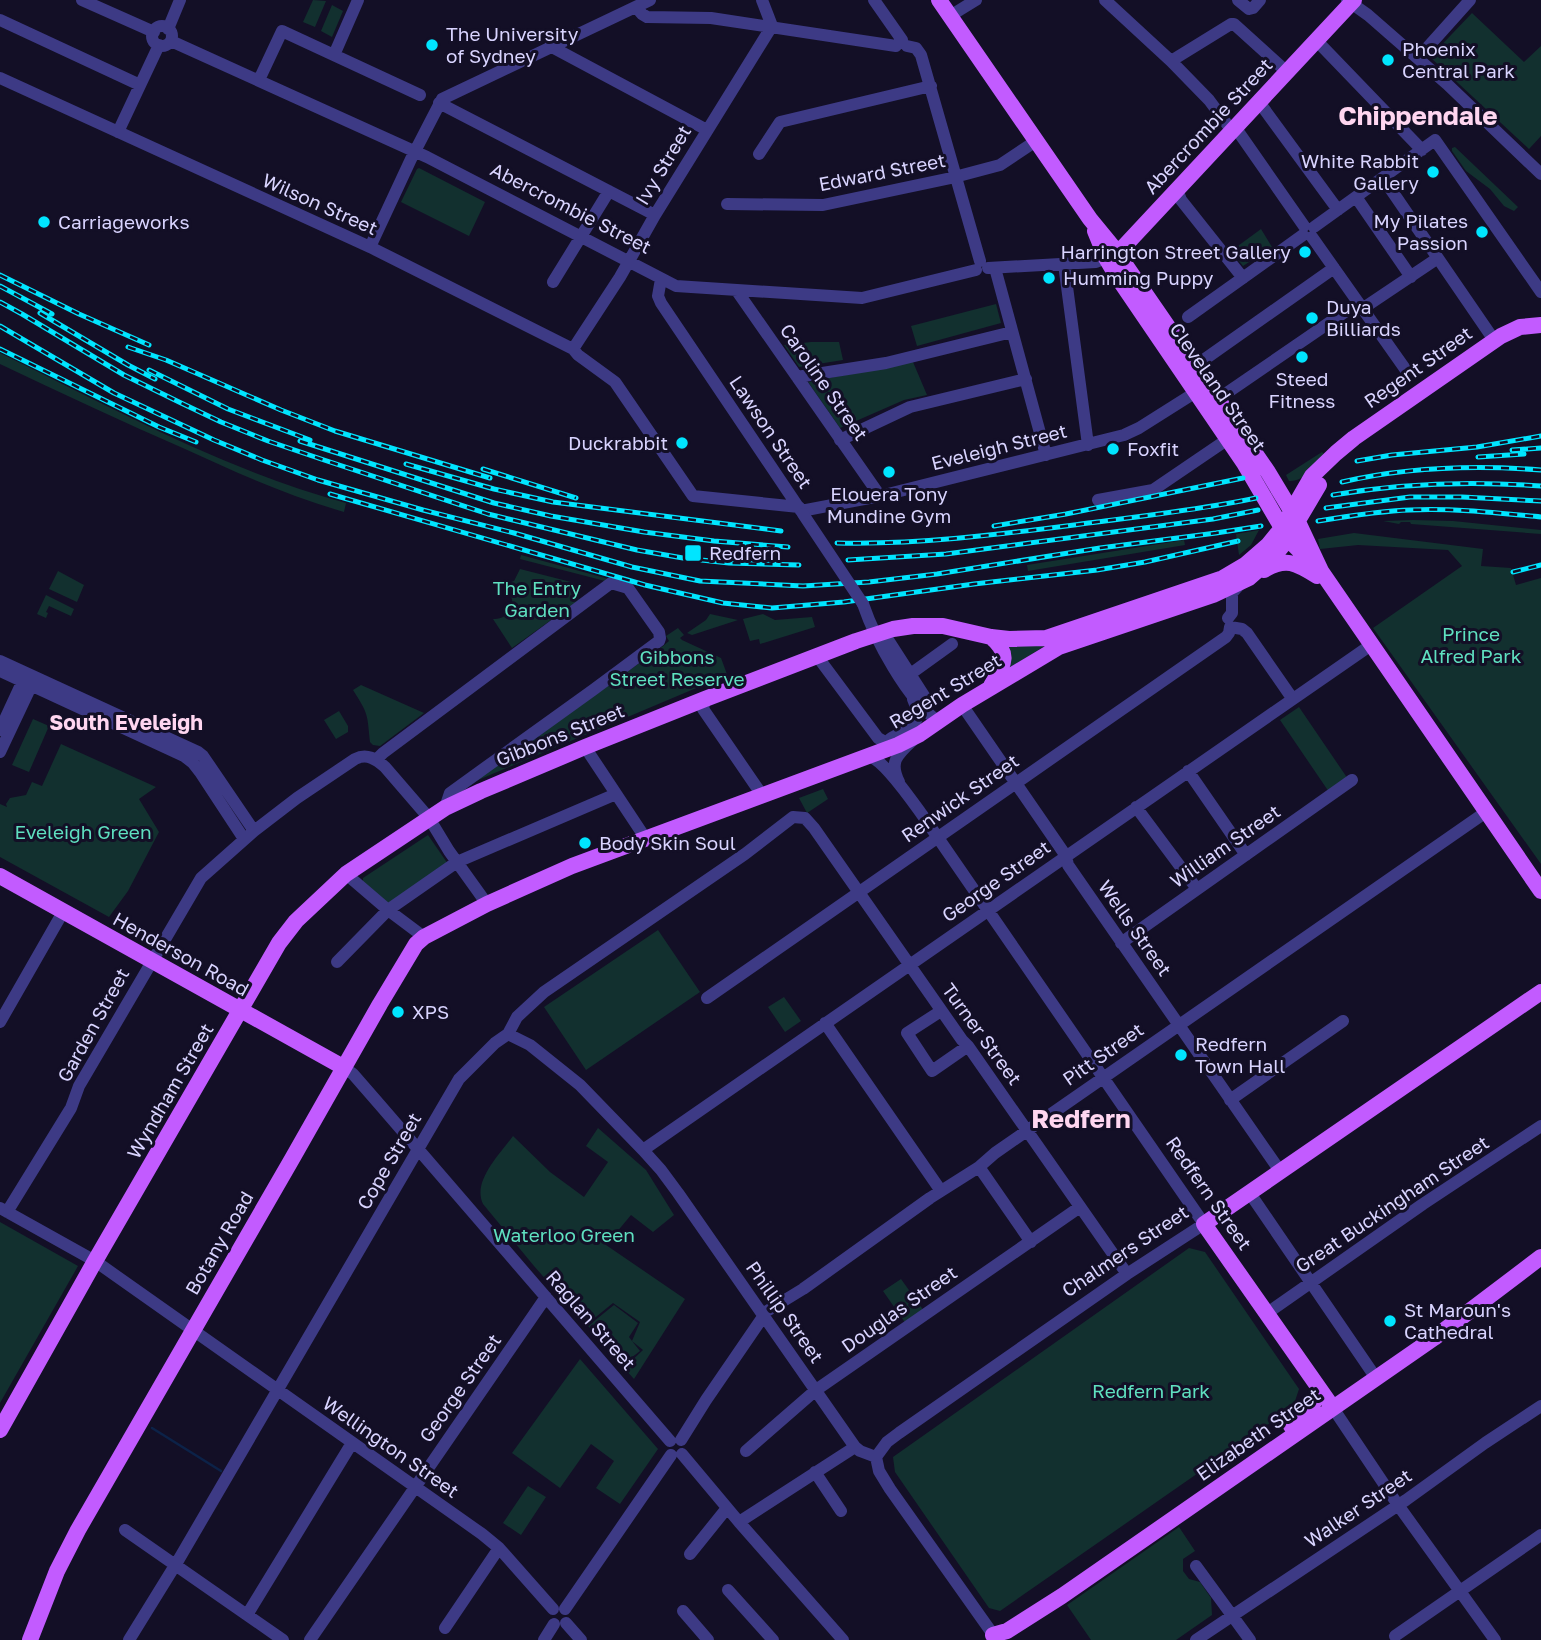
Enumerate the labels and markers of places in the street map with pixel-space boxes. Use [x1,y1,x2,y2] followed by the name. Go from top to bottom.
[446,22,579,67] place label: The University of Sydney
[424,37,440,53] marker: The University of Sydney
[1402,37,1515,82] place label: Phoenix Central Park
[1380,52,1396,68] marker: Phoenix Central Park
[1301,149,1419,194] place label: White Rabbit Gallery
[1425,164,1441,180] marker: White Rabbit Gallery
[1373,209,1468,254] place label: My Pilates Passion
[58,210,190,233] place label: Carriageworks
[36,214,52,230] marker: Carriageworks
[1474,224,1490,240] marker: My Pilates Passion
[1060,240,1291,263] place label: Harrington Street Gallery
[1297,244,1313,260] marker: Harrington Street Gallery
[1063,266,1214,289] place label: Humming Puppy
[1041,270,1057,286] marker: Humming Puppy
[1326,295,1401,340] place label: Duya Billiards
[1304,310,1320,326] marker: Duya Billiards
[1294,349,1310,365] marker: Steed Fitness
[1269,367,1335,412] place label: Steed Fitness
[568,431,668,454] place label: Duckrabbit
[674,435,690,451] marker: Duckrabbit
[1127,437,1179,460] place label: Foxfit
[1105,441,1121,457] marker: Foxfit
[881,464,897,480] marker: Elouera Tony Mundine Gym
[827,482,951,527] place label: Elouera Tony Mundine Gym
[709,541,781,564] place label: Redfern
[683,543,703,563] marker: Redfern
[599,831,736,854] place label: Body Skin Soul
[577,835,593,851] marker: Body Skin Soul
[412,1000,449,1023] place label: XPS
[390,1004,406,1020] marker: XPS
[1195,1032,1285,1077] place label: Redfern Town Hall
[1173,1047,1189,1063] marker: Redfern Town Hall
[1404,1298,1511,1343] place label: St Maroun's Cathedral
[1382,1313,1398,1329] marker: St Maroun's Cathedral

